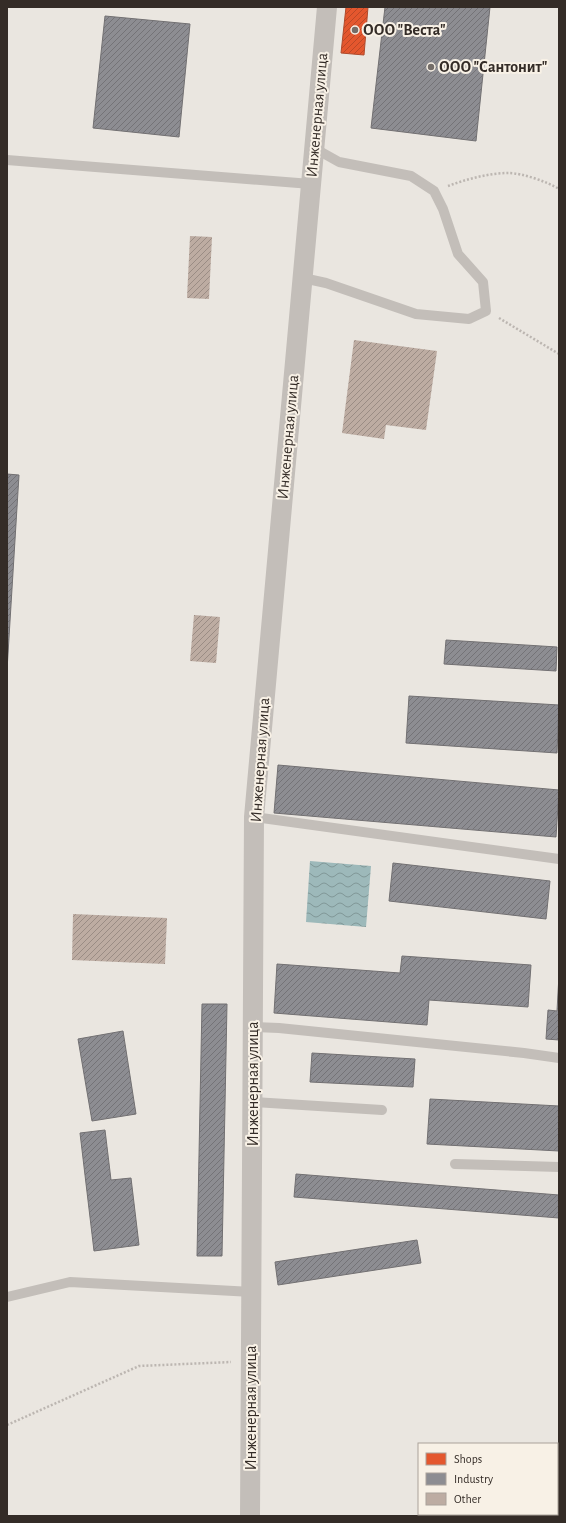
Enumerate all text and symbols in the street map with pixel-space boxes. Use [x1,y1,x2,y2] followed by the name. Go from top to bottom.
[363,22,446,38] place label: ООО "Веста"
[350,25,360,35] marker: ООО "Веста"
[304,52,331,178] street label: Инженерная улица
[439,59,548,75] place label: ООО "Сантонит"
[426,62,436,72] marker: ООО "Сантонит"
[275,374,302,500] street label: Инженерная улица
[248,697,273,823] street label: Инженерная улица
[245,1022,262,1146] street label: Инженерная улица
[243,1346,260,1470] street label: Инженерная улица
[418,1443,558,1515] legend
[454,1453,482,1465] text: Shops
[454,1473,493,1486] text: Industry
[454,1493,481,1505] text: Other

